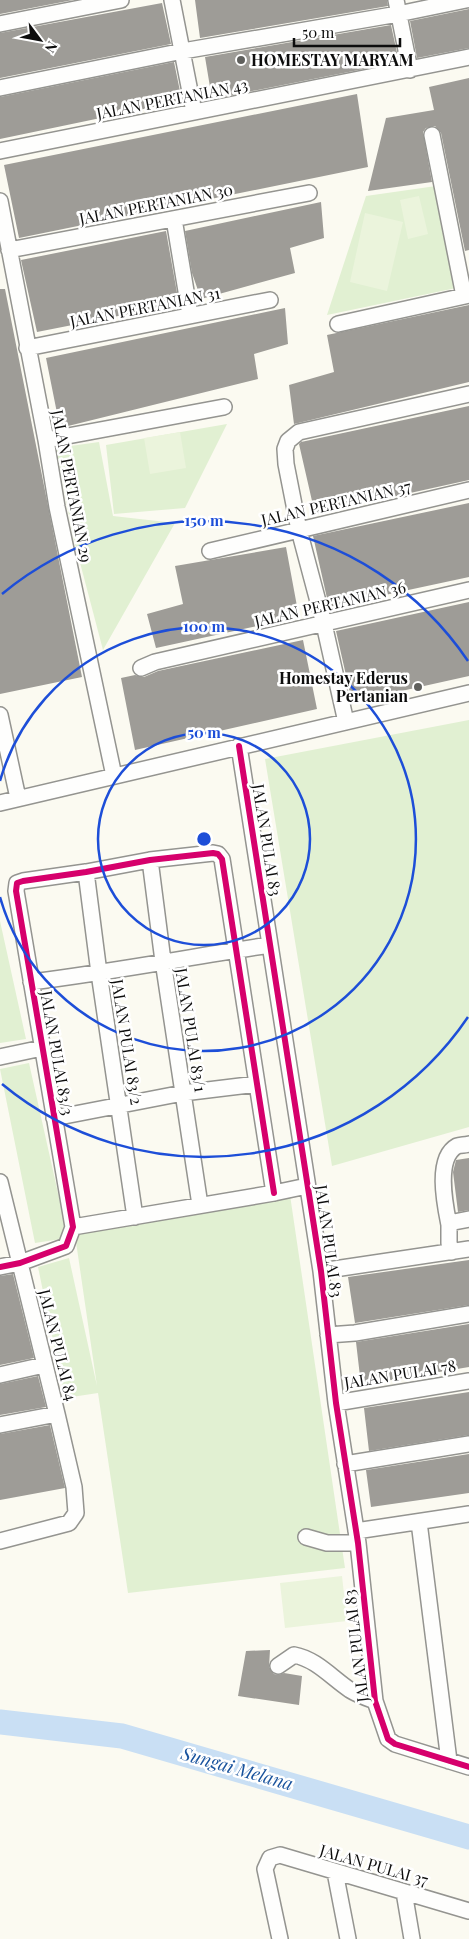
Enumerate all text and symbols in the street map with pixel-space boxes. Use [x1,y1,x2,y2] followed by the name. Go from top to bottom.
[15,15,65,65] north arrow
[294,15,400,47] scale bar
[302,22,335,42] text: 50 m
[41,38,62,56] text: N
[251,49,414,70] place label: HOMESTAY MARYAM
[235,54,247,66] marker: HOMESTAY MARYAM
[93,74,249,124] street label: JALAN PERTANIAN 43
[76,178,235,229] street label: JALAN PERTANIAN 30
[67,282,222,332] street label: JALAN PERTANIAN 31
[47,407,98,564] street label: JALAN PERTANIAN 29
[258,475,413,530] street label: JALAN PERTANIAN 37
[184,510,224,530] text: 150 m
[251,576,408,631] street label: JALAN PERTANIAN 36
[183,616,226,636] text: 100 m
[279,667,408,706] place label: Homestay Ederus Pertanian
[412,681,424,693] marker: Homestay Ederus Pertanian
[187,722,221,742] text: 50 m
[248,781,287,898] street label: JALAN PULAI 83
[195,830,213,848] centre of rings
[171,965,212,1094] street label: JALAN PULAI 83/1
[107,977,148,1106] street label: JALAN PULAI 83/2
[36,988,79,1117] street label: JALAN PULAI 83/3
[311,1182,348,1299] street label: JALAN PULAI 83
[34,1286,83,1403] street label: JALAN PULAI 84
[342,1354,457,1393] street label: JALAN PULAI 78
[338,1588,373,1705] street label: JALAN PULAI 83
[178,1740,296,1795] water label: Sungai Melana
[317,1839,431,1890] street label: JALAN PULAI 37

